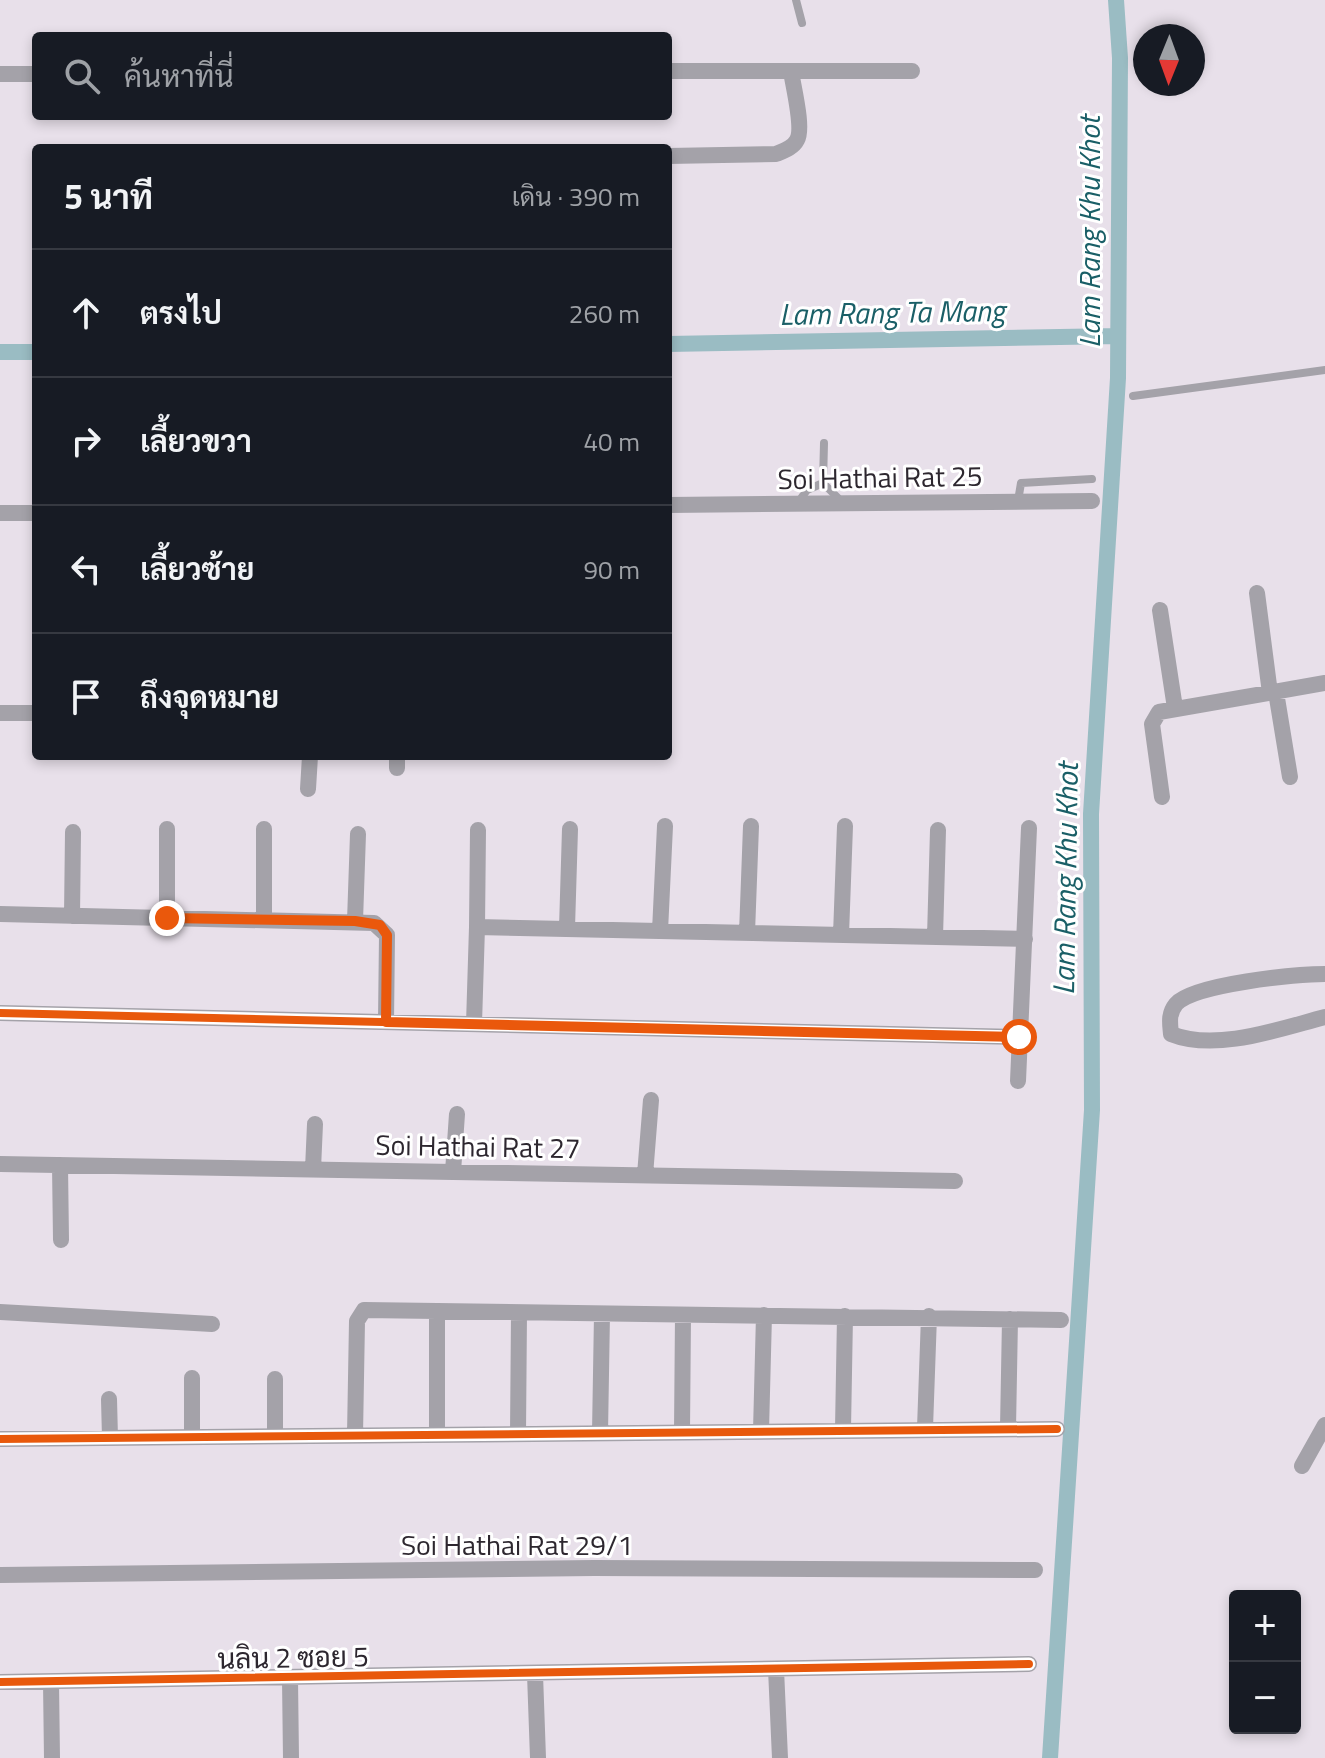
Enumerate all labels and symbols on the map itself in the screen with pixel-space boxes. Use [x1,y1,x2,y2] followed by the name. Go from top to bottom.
[1133,24,1205,96] north arrow
[1066,113,1112,348] water label: Lam Rang Khu Khot
[779,287,1008,337] water label: Lam Rang Ta Mang
[777,454,983,500] street label: Soi Hathai Rat 25
[1040,759,1090,995] water label: Lam Rang Khu Khot
[149,900,185,936] route end
[1001,1019,1037,1055] route start
[375,1123,581,1169] street label: Soi Hathai Rat 27
[401,1523,633,1566] street label: Soi Hathai Rat 29/1
[217,1634,369,1680] street label: นลิน 2 ซอย 5

